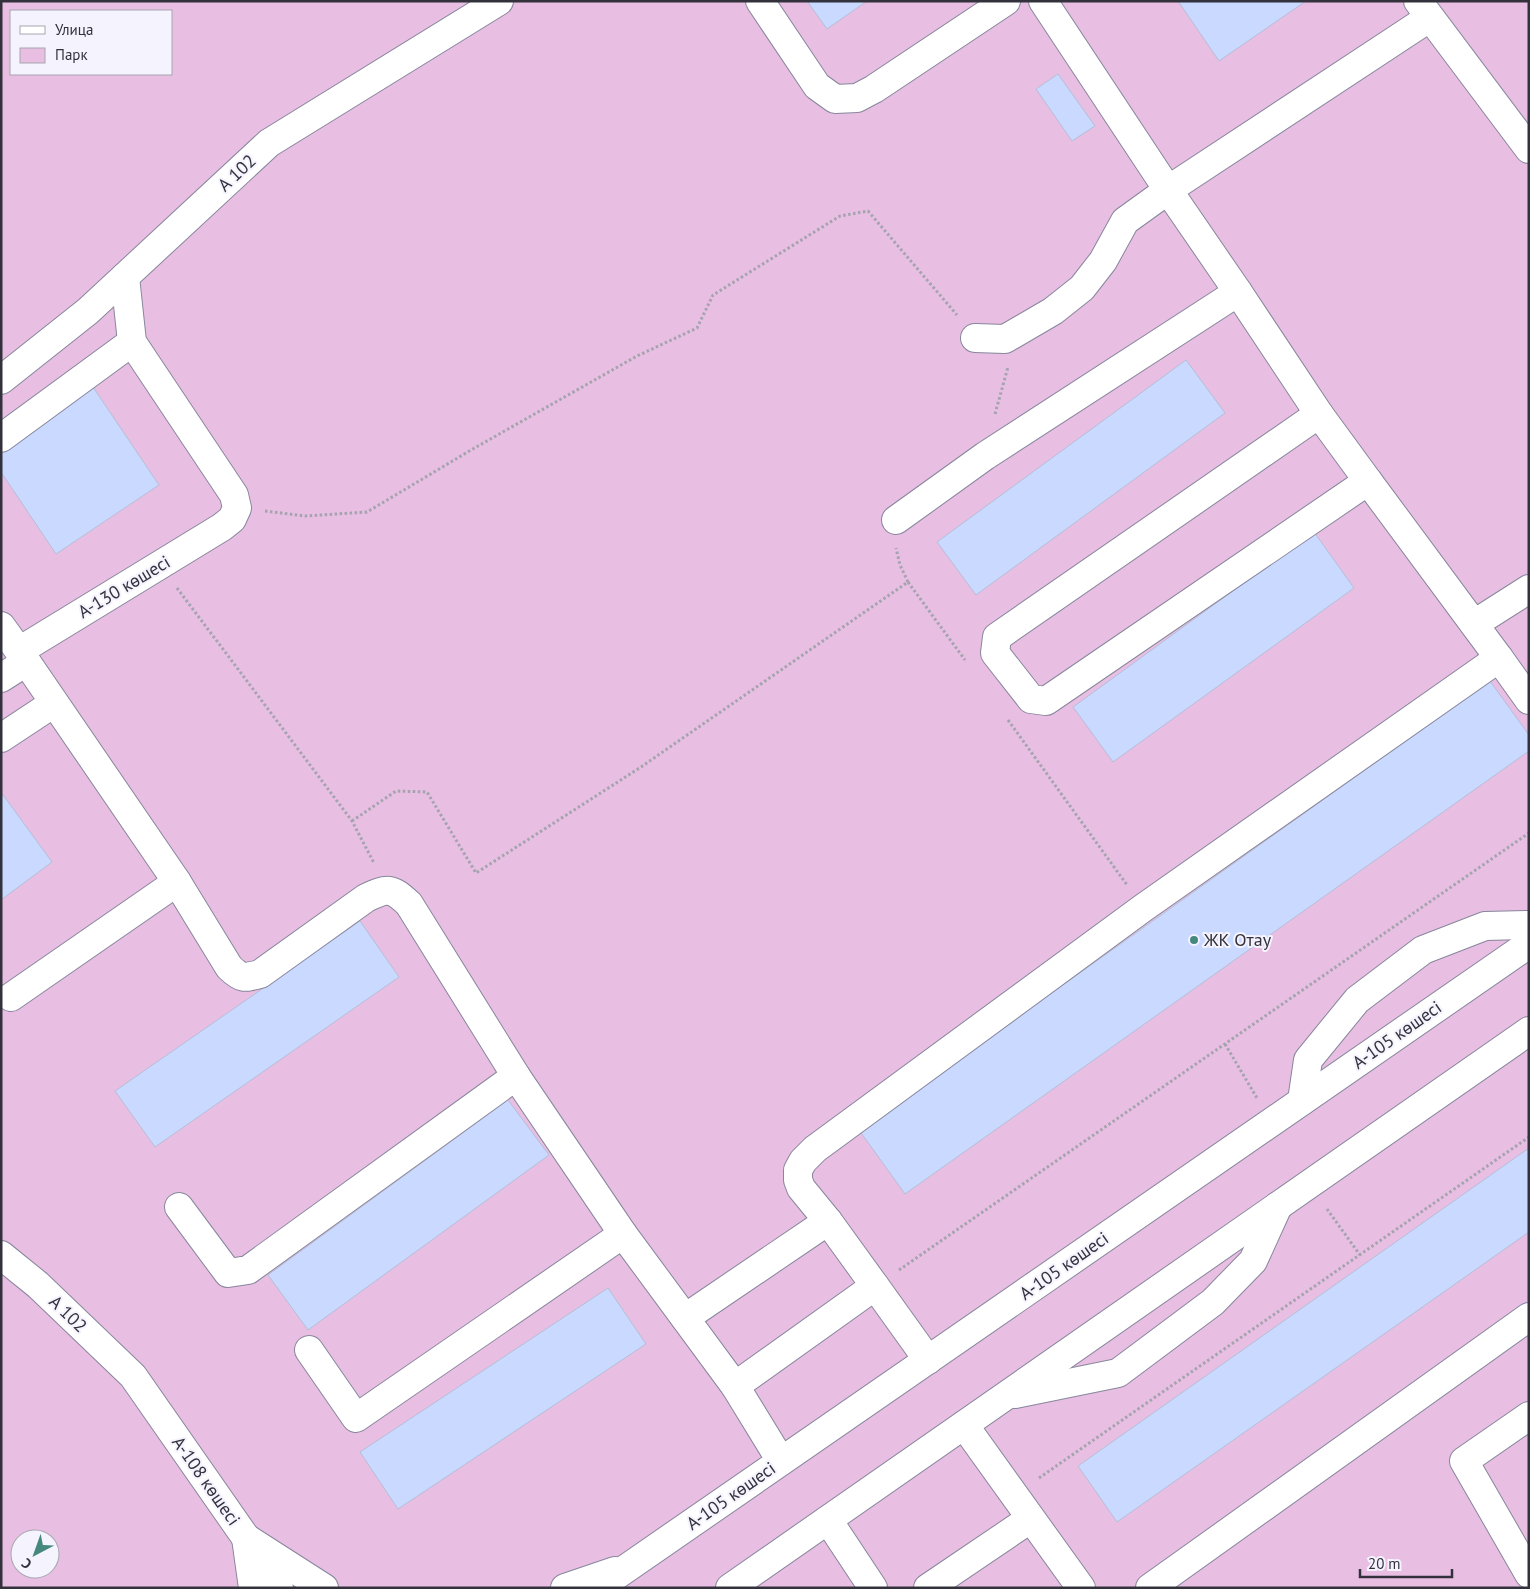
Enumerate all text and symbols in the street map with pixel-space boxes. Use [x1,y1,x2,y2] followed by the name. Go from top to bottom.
[10,10,172,75] legend
[55,20,93,39] text: Улица
[55,45,88,64] text: Парк
[213,149,261,196] street label: А 102
[73,550,174,623] street label: А-130 көшесі
[1203,928,1272,951] place label: ЖК Отау
[1188,934,1200,946] marker: ЖК Отау
[1348,995,1446,1074] street label: А-105 көшесі
[1015,1226,1113,1305] street label: А-105 көшесі
[45,1290,92,1337] street label: А 102
[167,1432,246,1530] street label: А-108 көшесі
[682,1456,780,1535] street label: А-105 көшесі
[10,1529,60,1579] north arrow
[1360,1546,1452,1578] scale bar
[17,1554,35,1573] text: С
[1368,1554,1401,1573] text: 20 m

